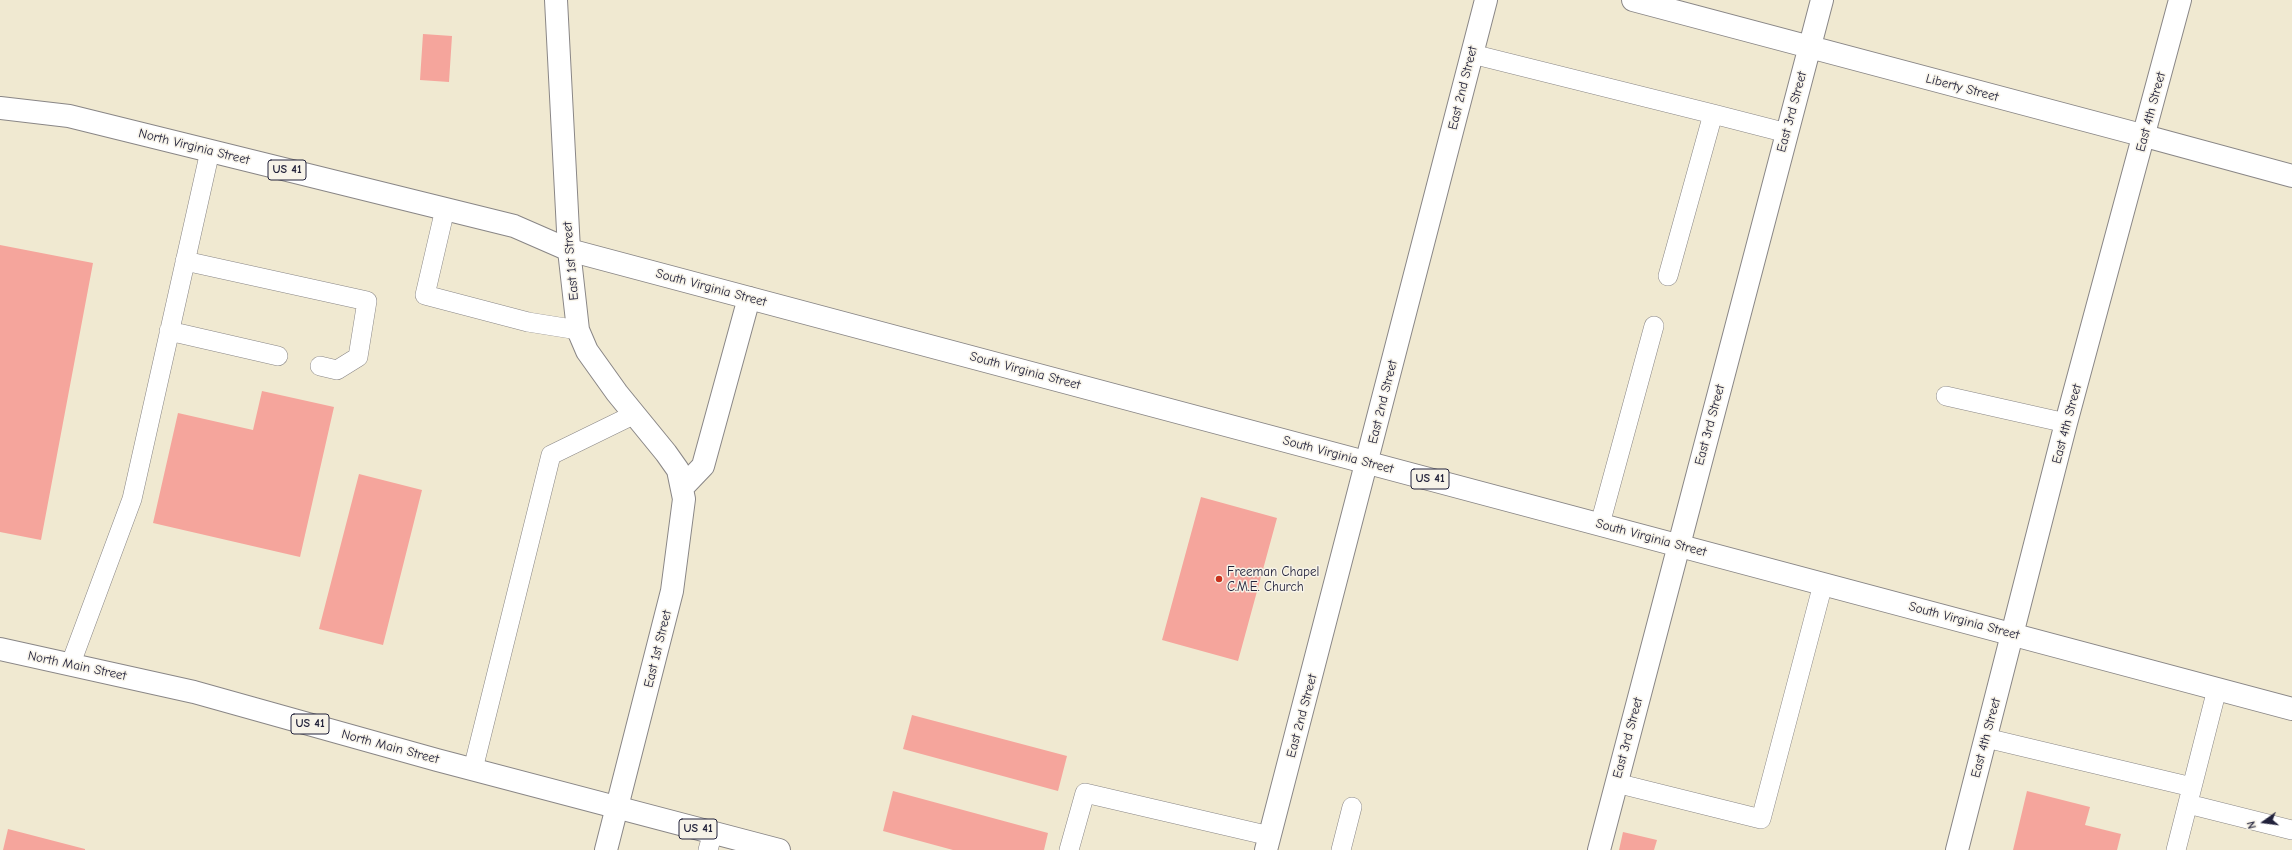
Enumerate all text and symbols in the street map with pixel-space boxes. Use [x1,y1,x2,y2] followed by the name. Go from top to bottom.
[1445,44,1481,132] street label: East 2nd Street
[1774,70,1810,154] street label: East 3rd Street
[2133,70,2169,154] street label: East 4th Street
[1924,71,2000,105] street label: Liberty Street
[137,126,251,168] street label: North Virginia Street
[268,160,306,180] road number: US 41
[560,221,582,301] street label: East 1st Street
[654,266,768,310] street label: South Virginia Street
[968,349,1082,393] street label: South Virginia Street
[1365,358,1401,446] street label: East 2nd Street
[2049,382,2085,466] street label: East 4th Street
[1692,383,1728,467] street label: East 3rd Street
[1281,433,1395,477] street label: South Virginia Street
[1411,469,1449,489] road number: US 41
[1594,516,1708,560] street label: South Virginia Street
[1227,564,1319,595] place label: Freeman Chapel C.M.E. Church
[1214,574,1224,584] marker: Freeman Chapel C.M.E. Church
[1907,599,2021,643] street label: South Virginia Street
[641,609,675,689] street label: East 1st Street
[26,648,128,684] street label: North Main Street
[1283,673,1321,759] street label: East 2nd Street
[1610,696,1646,780] street label: East 3rd Street
[1968,696,2004,780] street label: East 4th Street
[291,714,329,734] road number: US 41
[340,726,440,768] street label: North Main Street
[2244,802,2284,842] north arrow
[679,819,717,839] road number: US 41
[2245,820,2259,830] text: N

